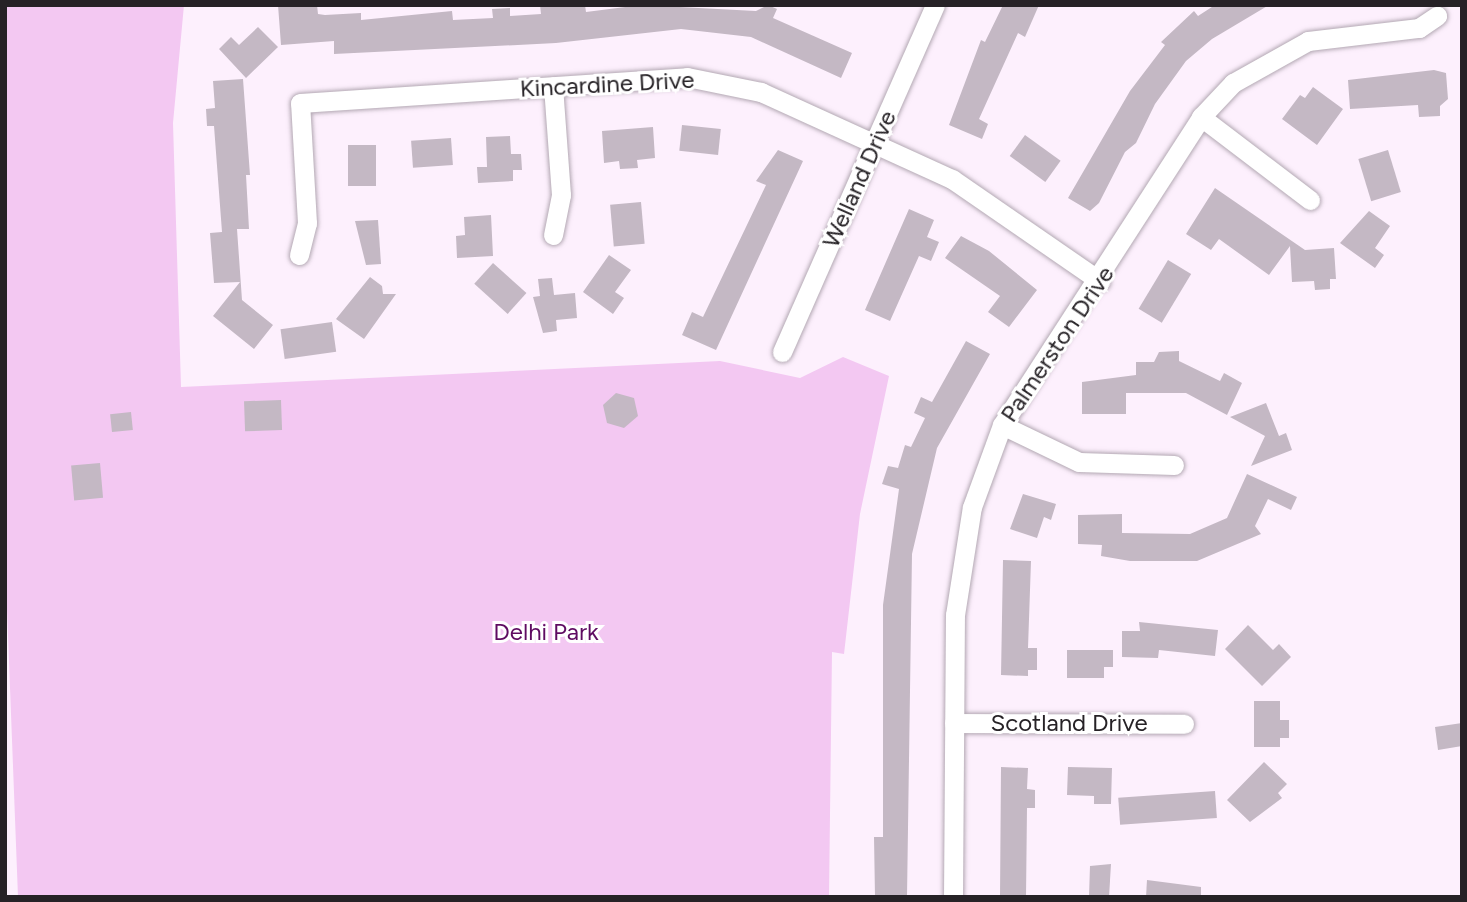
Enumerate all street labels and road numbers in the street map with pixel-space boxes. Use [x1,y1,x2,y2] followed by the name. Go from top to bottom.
[519,65,695,103] street label: Kincardine Drive
[816,106,902,252] street label: Welland Drive
[994,261,1120,427] street label: Palmerston Drive
[990,709,1148,737] street label: Scotland Drive

